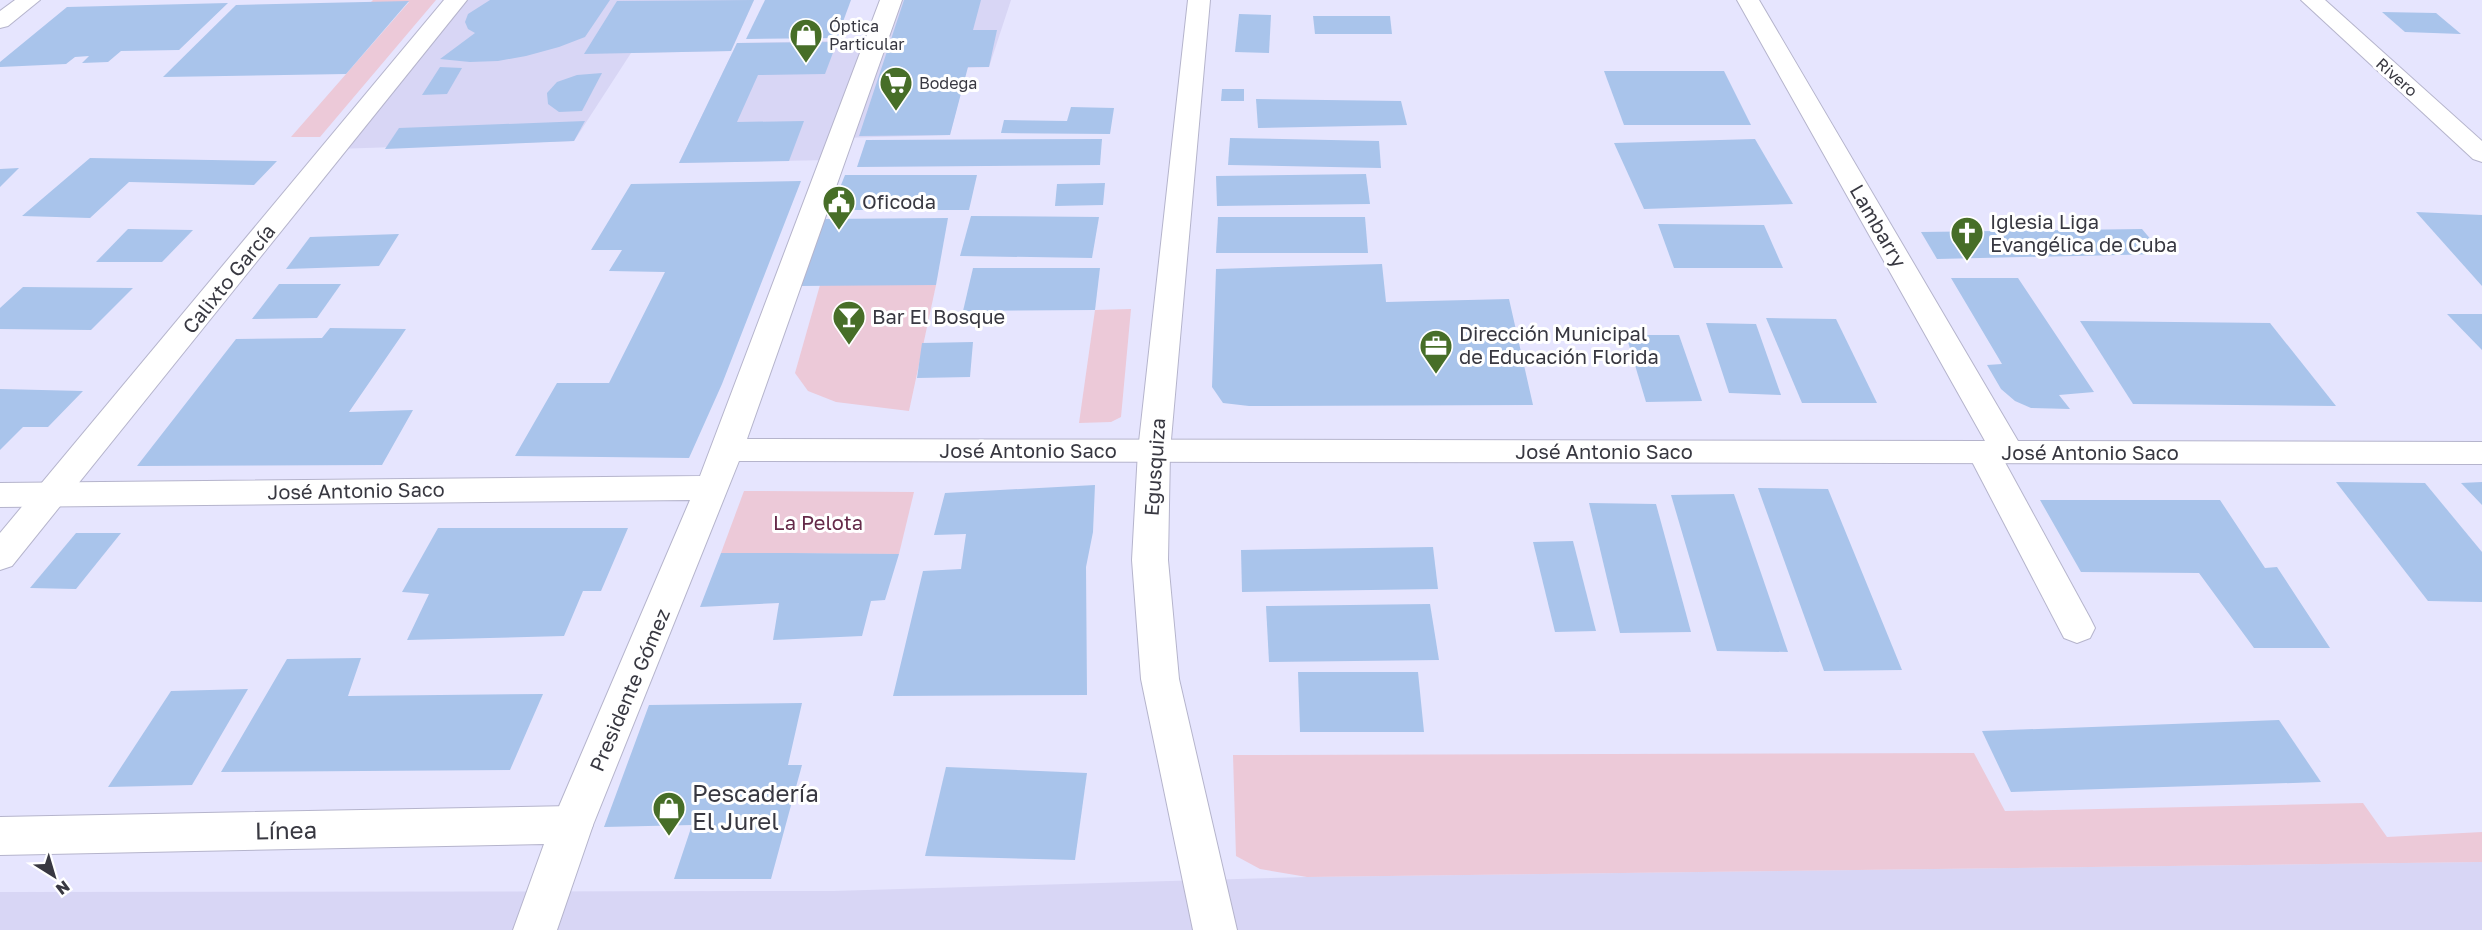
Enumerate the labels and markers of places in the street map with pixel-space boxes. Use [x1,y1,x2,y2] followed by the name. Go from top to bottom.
[829,16,904,54] place label: Óptica Particular
[788,17,824,64] shop icon: Óptica Particular
[878,65,914,112] supermarket icon: Bodega
[919,73,977,93] place label: Bodega
[821,184,857,231] public building icon: Oficoda
[862,189,936,213] place label: Oficoda
[1990,209,2177,256] place label: Iglesia Liga Evangélica de Cuba
[1949,215,1985,262] church icon: Iglesia Liga Evangélica de Cuba
[831,299,867,346] bar icon: Bar El Bosque
[872,304,1005,328] place label: Bar El Bosque
[1459,321,1659,368] place label: Dirección Municipal de Educación Florida
[1418,328,1454,375] office icon: Dirección Municipal de Educación Florida
[692,778,819,835] place label: Pescadería El Jurel
[651,790,687,837] shop icon: Pescadería El Jurel

